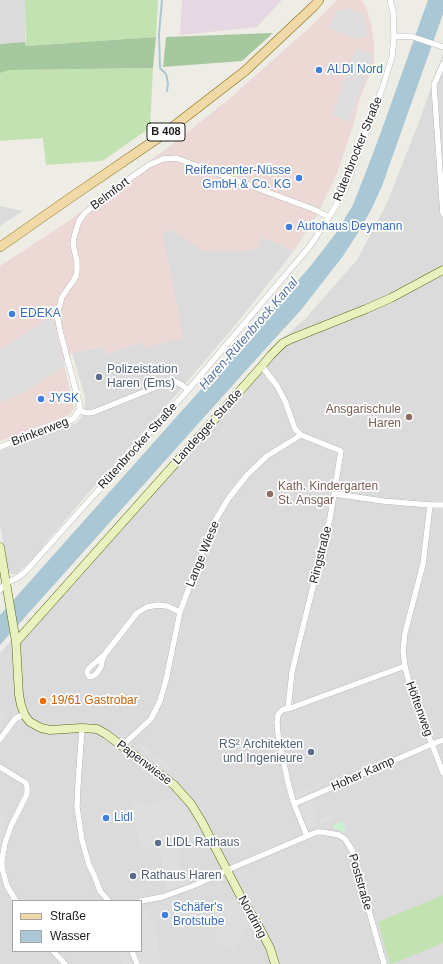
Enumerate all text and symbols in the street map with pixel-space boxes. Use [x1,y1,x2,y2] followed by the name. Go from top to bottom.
[327,63,383,77] place label: ALDI Nord
[314,65,324,75] marker: ALDI Nord
[330,95,386,203] street label: Rütenbrocker Straße
[147,123,185,141] road number: B 408
[185,164,291,192] place label: Reifencenter-Nüsse GmbH & Co. KG
[294,173,304,183] marker: Reifencenter-Nüsse GmbH & Co. KG
[88,175,132,213] street label: Belmfort
[297,220,402,234] place label: Autohaus Deymann
[284,222,294,232] marker: Autohaus Deymann
[196,275,302,393] water label: Haren-Rütenbrock Kanal
[20,307,61,321] place label: EDEKA
[7,309,17,319] marker: EDEKA
[107,363,178,391] place label: Polizeistation Haren (Ems)
[94,372,104,382] marker: Polizeistation Haren (Ems)
[170,386,246,468] street label: Landegger Straße
[49,392,79,406] place label: JYSK
[36,394,46,404] marker: JYSK
[95,400,181,492] street label: Rütenbrocker Straße
[326,403,401,431] place label: Ansgarischule Haren
[404,412,414,422] marker: Ansgarischule Haren
[9,415,71,449] street label: Brinkerweg
[278,480,378,508] place label: Kath. Kindergarten St. Ansgar
[265,489,275,499] marker: Kath. Kindergarten St. Ansgar
[183,519,223,589] street label: Lange Wiese
[307,525,335,585] street label: Ringstraße
[402,680,436,738] street label: Höftenweg
[51,694,138,708] place label: 19/61 Gastrobar
[38,696,48,706] marker: 19/61 Gastrobar
[114,738,174,788] street label: Papenwiese
[219,738,303,766] place label: RS² Architekten und Ingenieure
[306,747,316,757] marker: RS² Architekten und Ingenieure
[329,754,397,794] street label: Hoher Kamp
[114,811,133,825] place label: Lidl
[101,813,111,823] marker: Lidl
[166,836,239,850] place label: LIDL Rathaus
[153,838,163,848] marker: LIDL Rathaus
[345,852,375,912] street label: Poststraße
[141,869,222,883] place label: Rathaus Haren
[128,871,138,881] marker: Rathaus Haren
[235,893,269,941] street label: Nordring
[12,900,142,952] legend
[173,901,224,929] place label: Schäfer's Brotstube
[50,909,86,923] text: Straße
[160,910,170,920] marker: Schäfer's Brotstube
[50,929,90,943] text: Wasser

